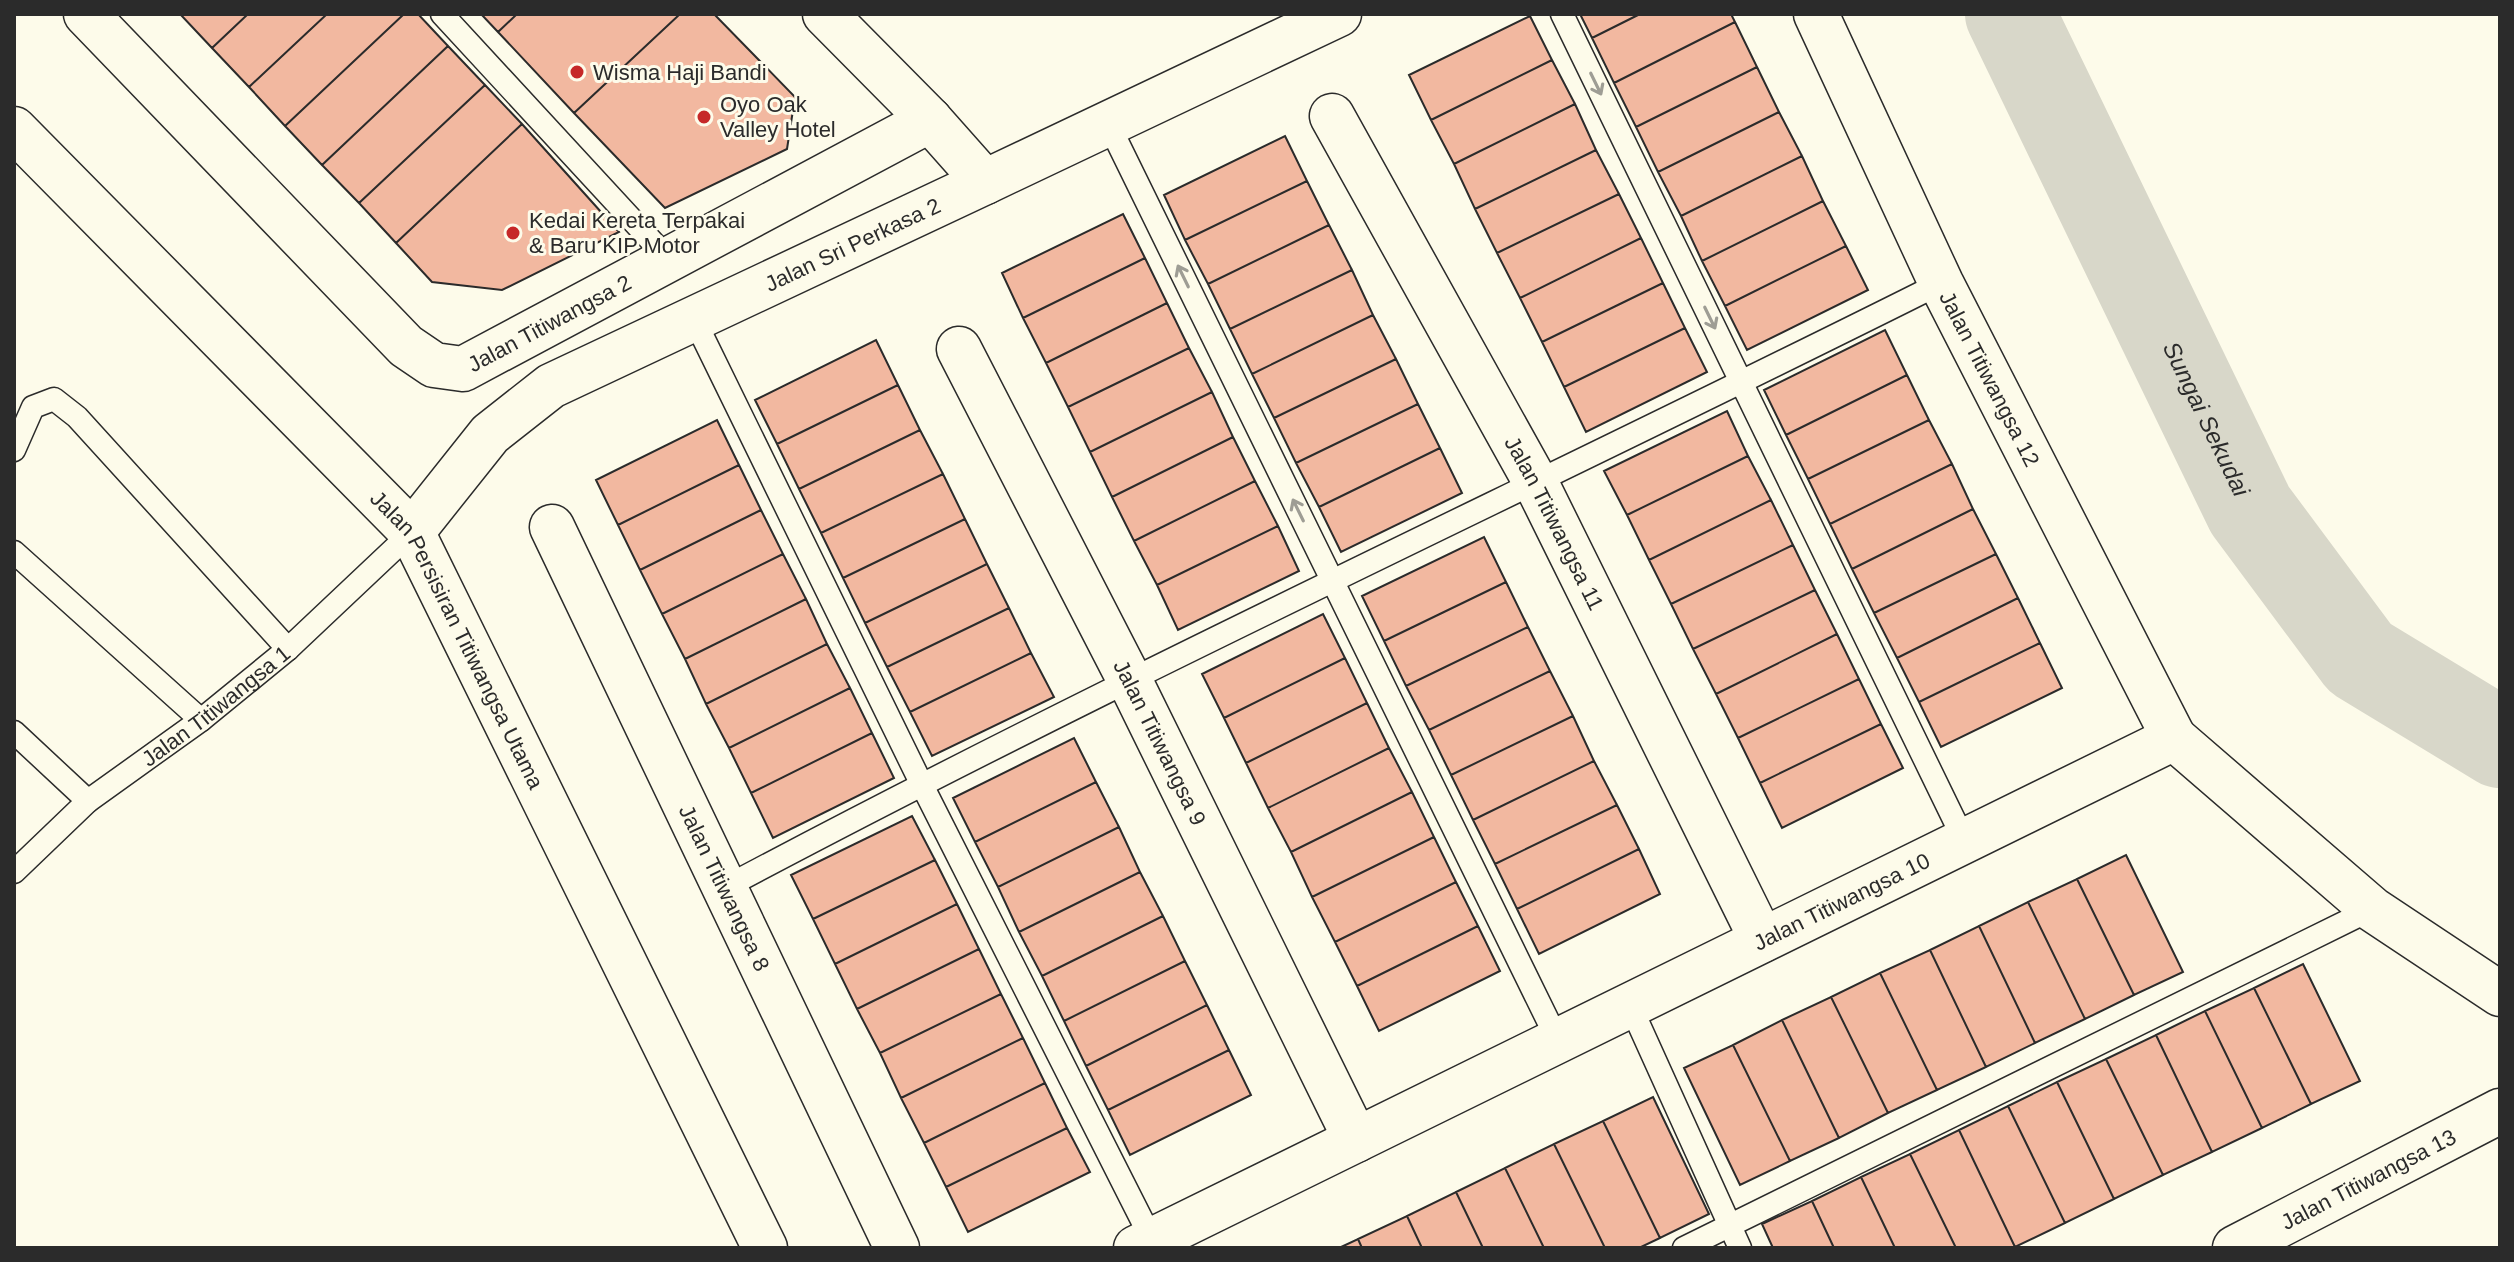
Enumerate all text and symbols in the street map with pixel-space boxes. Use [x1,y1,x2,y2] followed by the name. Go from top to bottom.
[593,60,767,85] place label: Wisma Haji Bandi
[568,63,586,81] marker: Wisma Haji Bandi
[1589,72,1604,96] one-way arrow
[720,92,836,142] place label: Oyo Oak Valley Hotel
[695,108,713,126] marker: Oyo Oak Valley Hotel
[761,193,944,297] street label: Jalan Sri Perkasa 2
[529,208,745,258] place label: Kedai Kereta Terpakai & Baru KIP Motor
[504,224,522,242] marker: Kedai Kereta Terpakai & Baru KIP Motor
[1175,265,1190,289] one-way arrow
[464,270,635,377] street label: Jalan Titiwangsa 2
[1934,287,2045,471] street label: Jalan Titiwangsa 12
[1703,305,1718,329] one-way arrow
[2158,337,2256,501] water label: Sungai Sekudai
[1499,432,1609,614] street label: Jalan Titiwangsa 11
[365,486,549,794] street label: Jalan Persisiran Titiwangsa Utama
[1290,498,1305,522] one-way arrow
[137,641,295,771] street label: Jalan Titiwangsa 1
[1108,656,1211,830] street label: Jalan Titiwangsa 9
[674,801,775,975] street label: Jalan Titiwangsa 8
[1749,848,1934,956] street label: Jalan Titiwangsa 10
[2277,1124,2460,1235] street label: Jalan Titiwangsa 13

